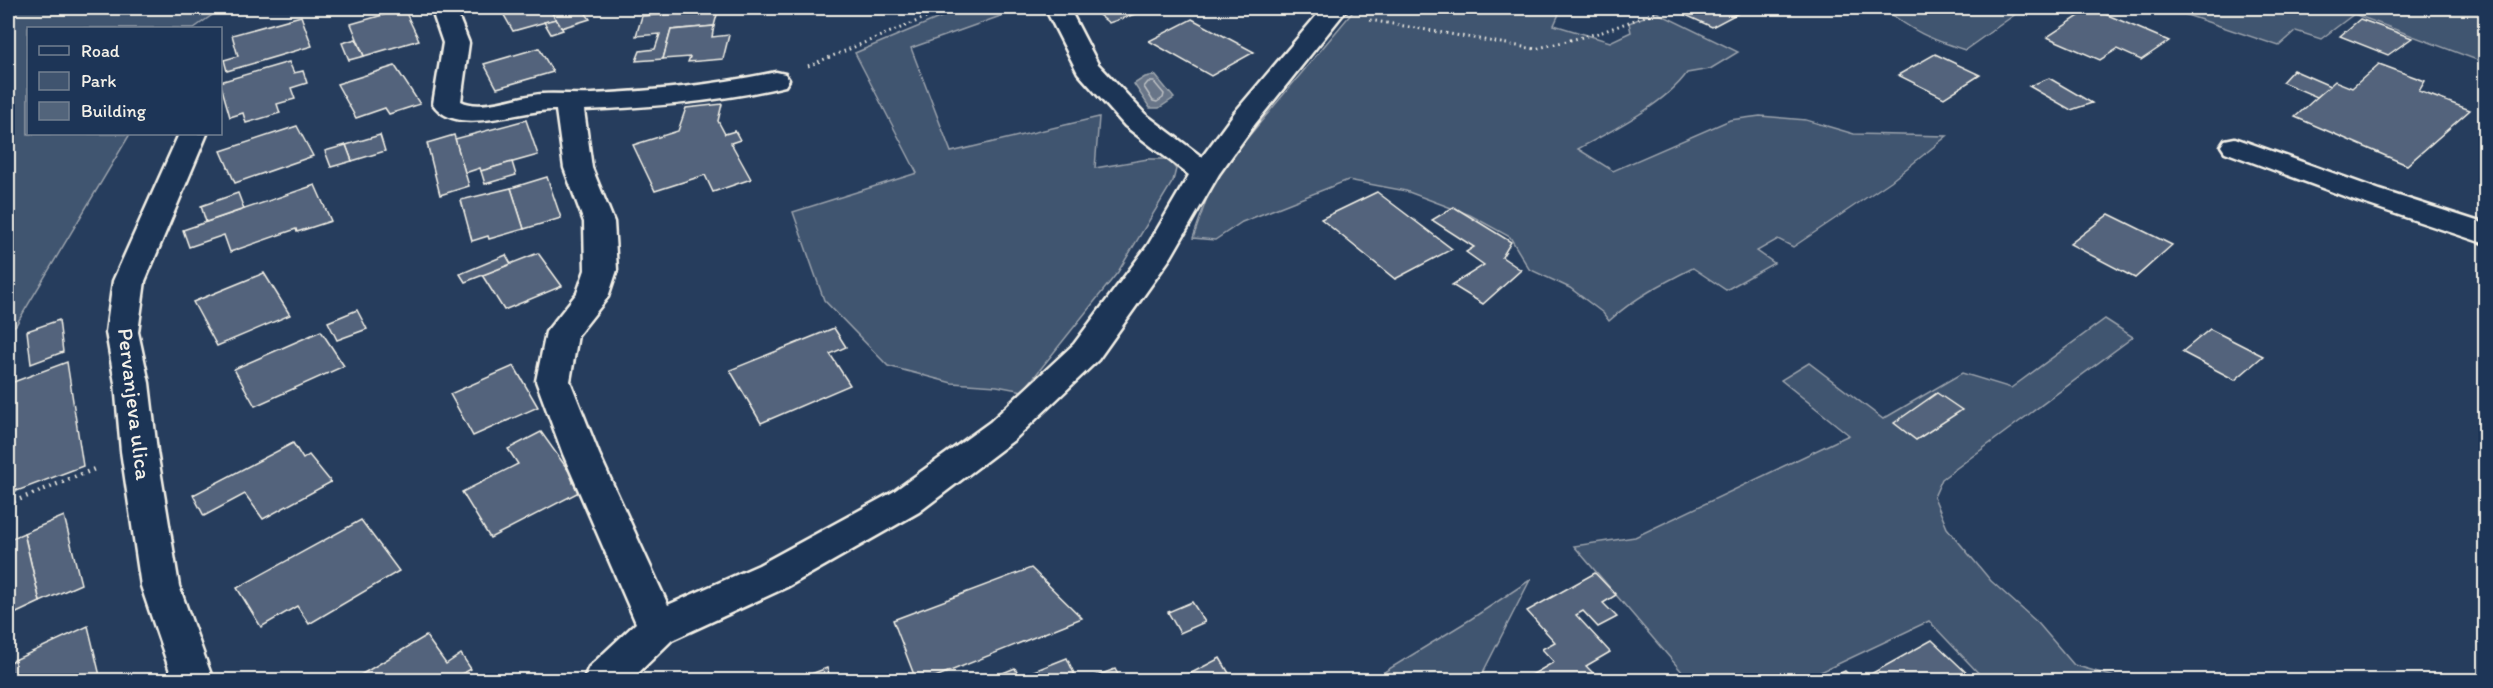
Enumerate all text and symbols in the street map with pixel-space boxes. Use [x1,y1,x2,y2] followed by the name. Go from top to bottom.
[27,27,222,135] legend
[81,40,120,62] text: Road
[81,70,116,92] text: Park
[81,100,147,122] text: Building
[112,327,157,482] street label: Pervanjeva ulica

